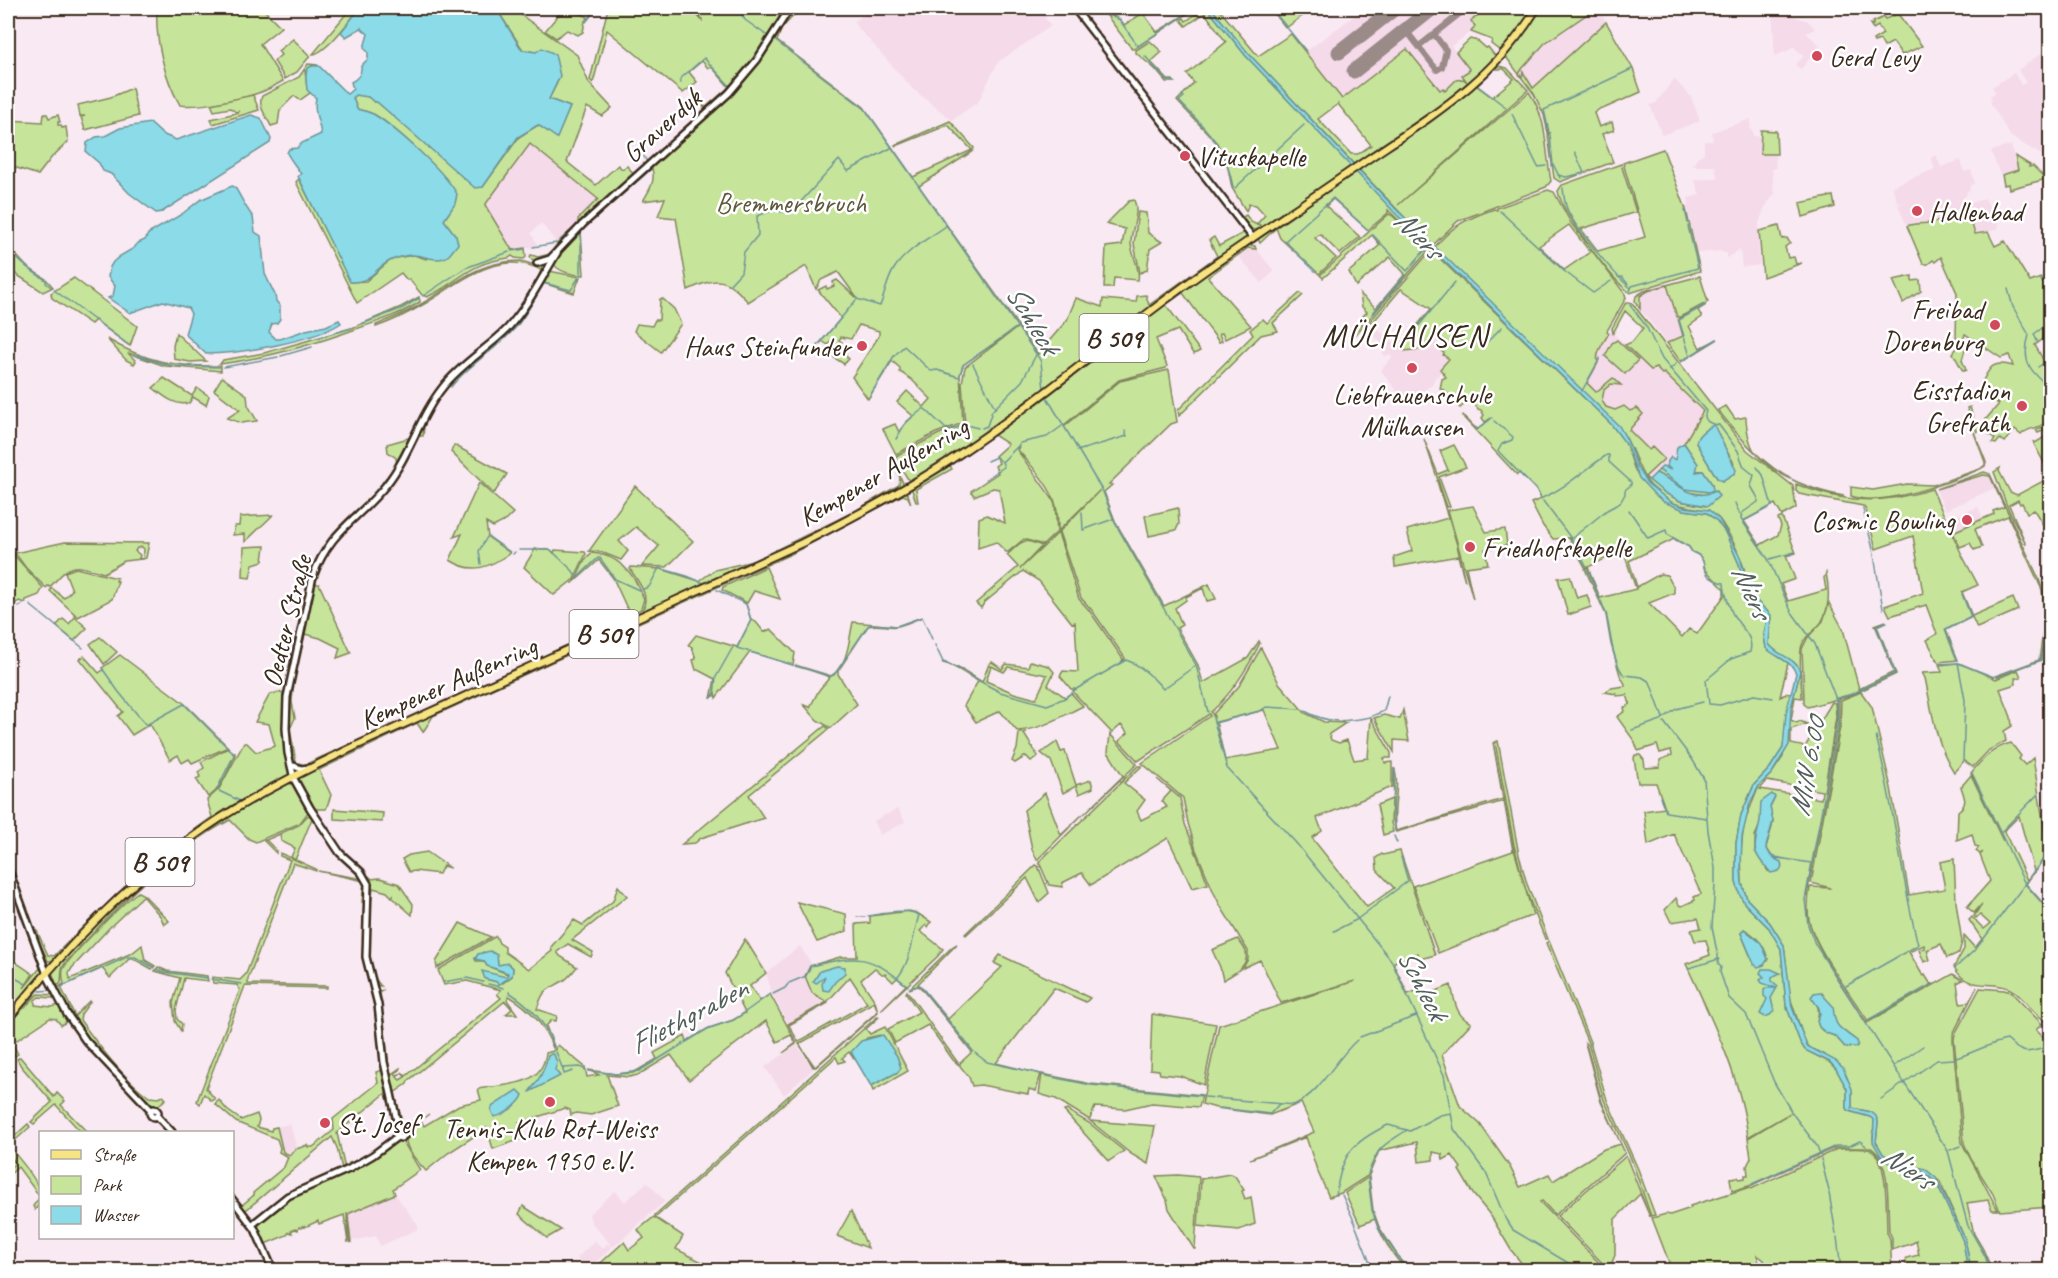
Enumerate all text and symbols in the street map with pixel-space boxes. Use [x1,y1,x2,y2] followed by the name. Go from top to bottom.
[1829,39,1922,74] place label: Gerd Levy
[1810,49,1824,63] marker: Gerd Levy
[614,79,710,170] street label: Graverdyk
[1197,139,1307,174] place label: Vituskapelle
[1178,149,1192,163] marker: Vituskapelle
[716,185,867,220] park label: Bremmersbruch
[1929,194,2027,229] place label: Hallenbad
[1386,201,1455,270] water label: Niers
[1910,204,1924,218] marker: Hallenbad
[997,277,1071,365] water label: Schleck
[1882,292,1987,359] place label: Freibad Dorenburg
[1080,314,1148,362] road number: B 509
[1322,315,1491,356] district label: MÜLHAUSEN
[1988,318,2002,332] marker: Freibad Dorenburg
[684,329,853,364] place label: Haus Steinfunder
[855,339,869,353] marker: Haus Steinfunder
[1405,361,1419,375] marker: Liebfrauenschule Mülhausen
[1912,373,2011,440] place label: Eisstadion Grefrath
[1333,377,1493,444] place label: Liebfrauenschule Mülhausen
[2015,399,2029,413] marker: Eisstadion Grefrath
[792,408,975,534] street label: Kempener Außenring
[1811,503,1956,538] place label: Cosmic Bowling
[1960,513,1974,527] marker: Cosmic Bowling
[1482,530,1633,565] place label: Friedhofskapelle
[1463,540,1477,554] marker: Friedhofskapelle
[253,550,320,691] street label: Oedter Straße
[1723,558,1782,628] water label: Niers
[570,610,638,658] road number: B 509
[354,627,543,737] street label: Kempener Außenring
[1780,710,1835,819] water label: MiN 6.00
[126,838,195,886] road number: B 509
[1389,942,1459,1030] water label: Schleck
[622,968,756,1063] water label: Fliethgraben
[543,1095,557,1109] marker: Tennis-Klub Rot-Weiss Kempen 1950 e.V.
[337,1106,424,1141] place label: St. Josef
[444,1111,659,1178] place label: Tennis-Klub Rot-Weiss Kempen 1950 e.V.
[318,1116,332,1130] marker: St. Josef
[39,1131,234,1239] legend
[1875,1136,1945,1201] water label: Niers
[93,1144,137,1166] text: Straße
[93,1174,123,1196] text: Park
[93,1204,140,1226] text: Wasser

